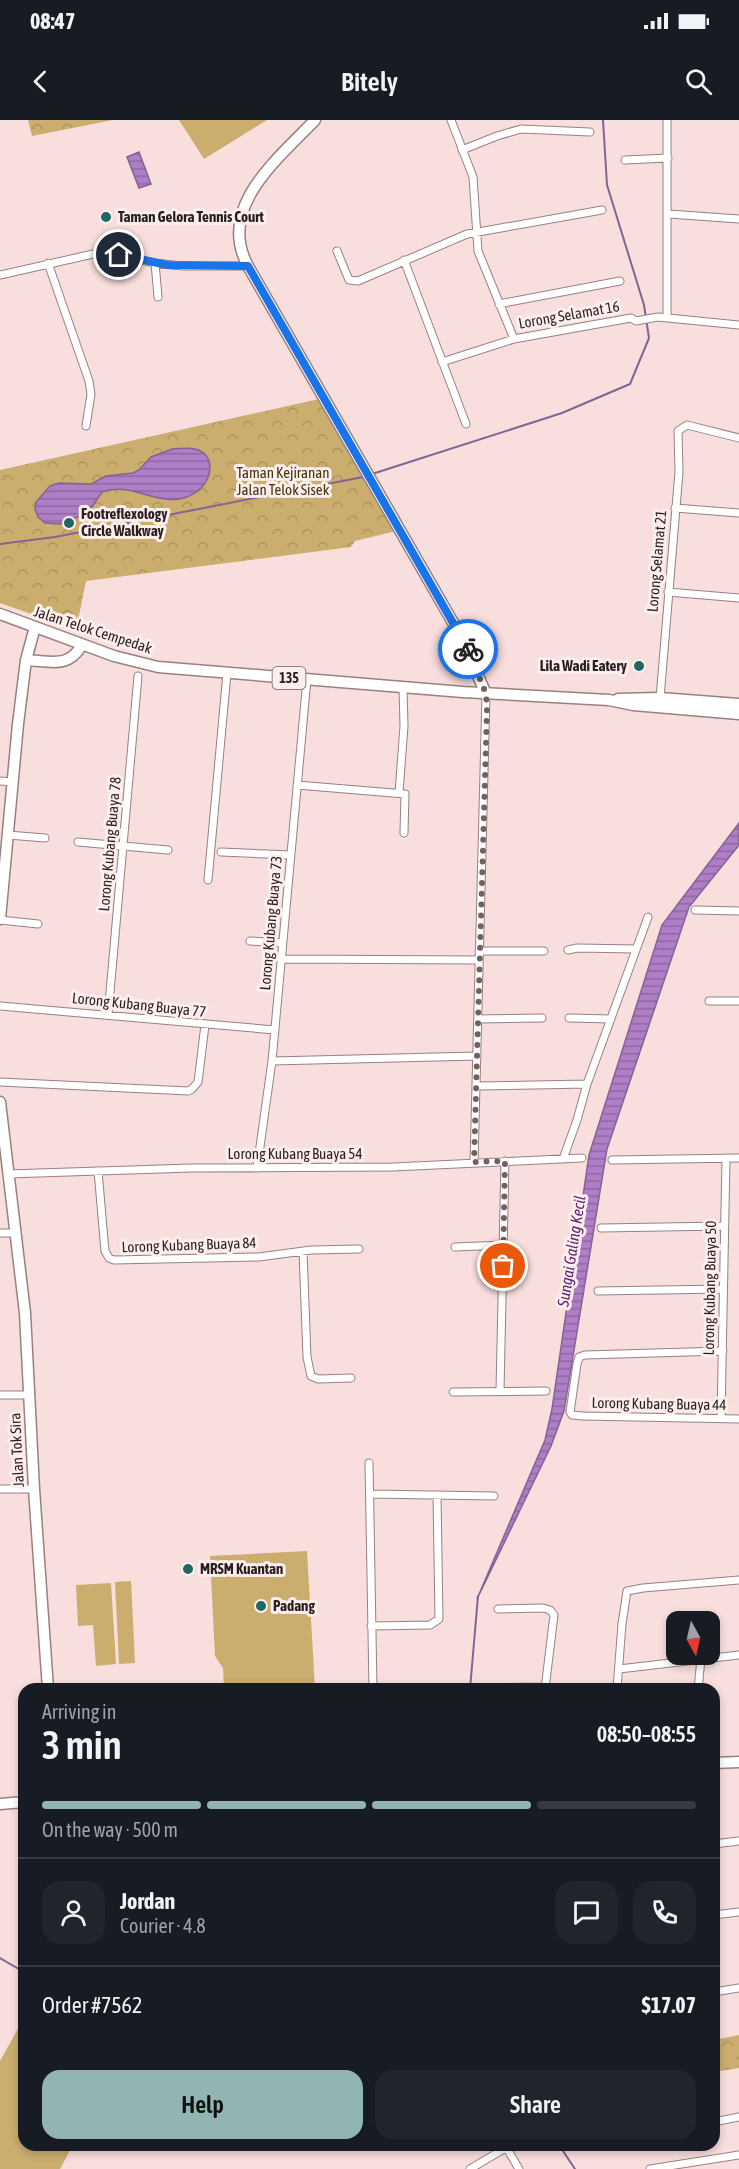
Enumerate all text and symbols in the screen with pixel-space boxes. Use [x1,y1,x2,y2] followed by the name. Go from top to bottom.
[30,8,75,34] text: 08:47
[24,65,57,98] icon: back
[682,65,715,98] icon: search
[341,66,398,97] text: Bitely
[118,208,265,225] place label: Taman Gelora Tennis Court
[99,210,113,224] marker: Taman Gelora Tennis Court
[93,229,144,280] pin
[102,238,135,271] icon: home
[517,297,621,332] street label: Lorong Selamat 16
[236,464,330,498] park label: Taman Kejiranan Jalan Telok Sisek
[81,505,168,539] place label: Footreflexology Circle Walkway
[644,509,669,613] street label: Lorong Selamat 21
[62,516,76,530] marker: Footreflexology Circle Walkway
[32,602,155,657] street label: Jalan Telok Cempedak
[438,619,498,679] courier
[452,633,485,666] icon: bike
[540,657,628,674] place label: Lila Wadi Eatery
[632,659,646,673] marker: Lila Wadi Eatery
[272,667,306,689] road number: 135
[95,776,124,912] street label: Lorong Kubang Buaya 78
[256,855,285,991] street label: Lorong Kubang Buaya 73
[71,989,207,1020] street label: Lorong Kubang Buaya 77
[228,1145,362,1162] street label: Lorong Kubang Buaya 54
[553,1194,590,1309] water label: Sungai Galing Kecil
[700,1220,719,1356] street label: Lorong Kubang Buaya 50
[121,1234,257,1255] street label: Lorong Kubang Buaya 84
[477,1240,528,1291] pin
[486,1249,519,1282] icon: bag
[591,1394,727,1413] street label: Lorong Kubang Buaya 44
[6,1412,27,1488] street label: Jalan Tok Sira
[200,1560,283,1577] place label: MRSM Kuantan
[181,1562,195,1576] marker: MRSM Kuantan
[273,1597,315,1614] place label: Padang
[254,1599,268,1613] marker: Padang
[666,1611,720,1665] north arrow
[666,1611,720,1665] map controls
[42,1700,116,1723] text: Arriving in
[597,1721,696,1747] text: 08:50–08:55
[42,1723,122,1767] text: 3 min
[42,1818,178,1841] text: On the way · 500 m
[42,1881,105,1944] button: person
[555,1881,618,1944] button: chat
[633,1881,696,1944] button: phone
[120,1888,175,1914] text: Jordan
[120,1914,206,1937] text: Courier · 4.8
[42,1992,142,2018] text: Order #7562
[641,1992,696,2018] text: $17.07
[42,2070,363,2139] button: Help
[375,2070,696,2139] button: Share

